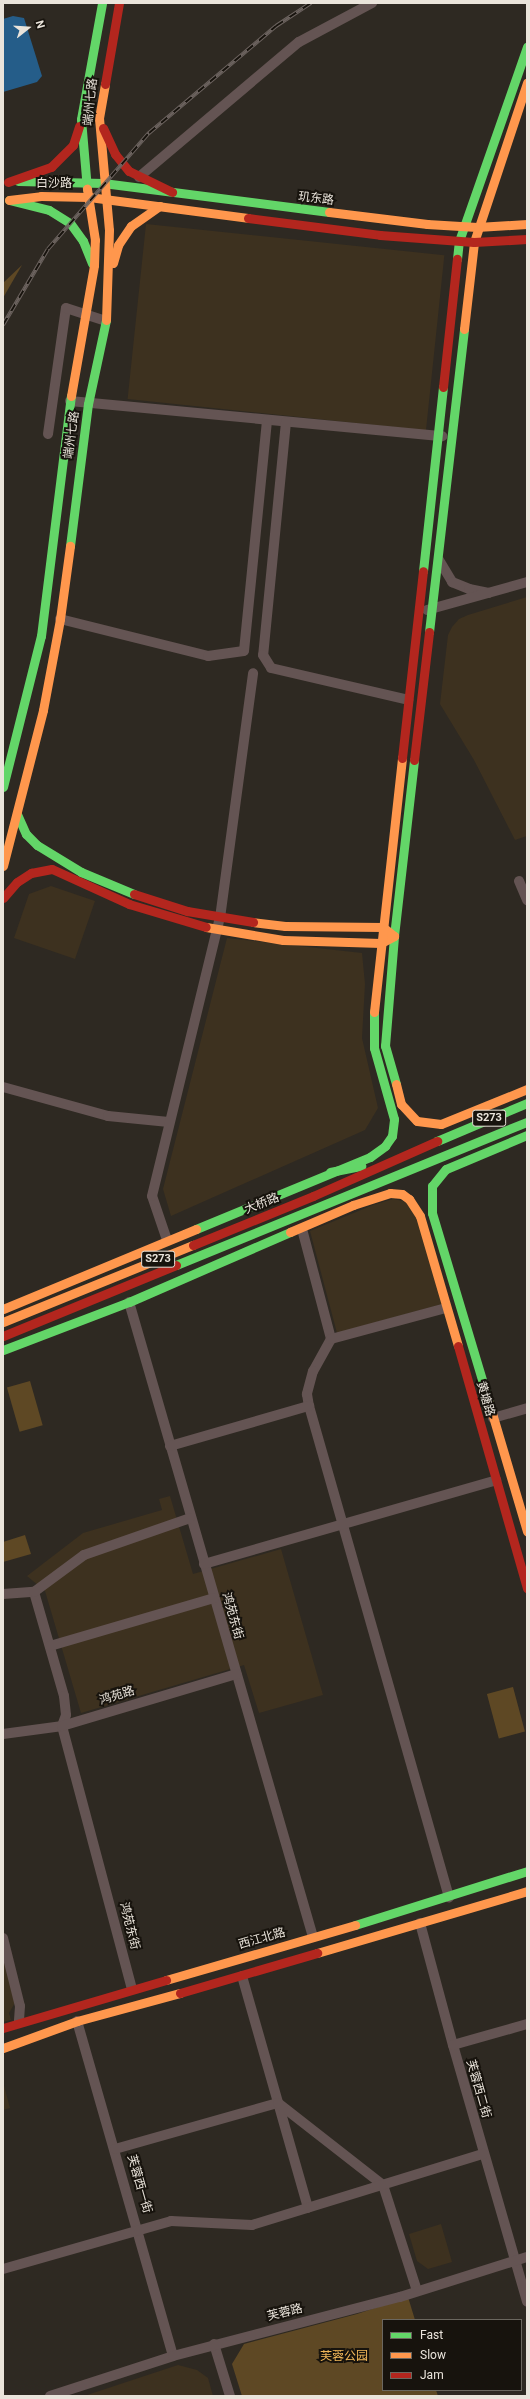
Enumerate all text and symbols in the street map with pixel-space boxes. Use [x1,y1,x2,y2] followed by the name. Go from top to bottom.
[8,8,48,48] north arrow
[33,19,47,30] text: N
[81,77,101,127] street label: 端州七路
[36,177,72,191] street label: 白沙路
[297,190,335,208] street label: 玑东路
[62,410,82,460] street label: 端州七路
[472,1109,506,1127] road number: S273
[243,1191,281,1217] street label: 大桥路
[141,1250,175,1268] road number: S273
[473,1380,497,1418] street label: 黄塘路
[218,1591,246,1641] street label: 鸿苑东街
[98,1684,136,1708] street label: 鸿苑路
[116,1901,142,1951] street label: 鸿苑东街
[237,1925,287,1953] street label: 西江北路
[463,2058,493,2120] street label: 芙蓉西二街
[124,2153,154,2215] street label: 芙蓉西一街
[266,2302,304,2324] street label: 芙蓉路
[382,2319,522,2391] legend
[420,2328,443,2342] text: Fast
[420,2348,446,2362] text: Slow
[320,2350,368,2364] park label: 芙蓉公园
[420,2368,444,2382] text: Jam

